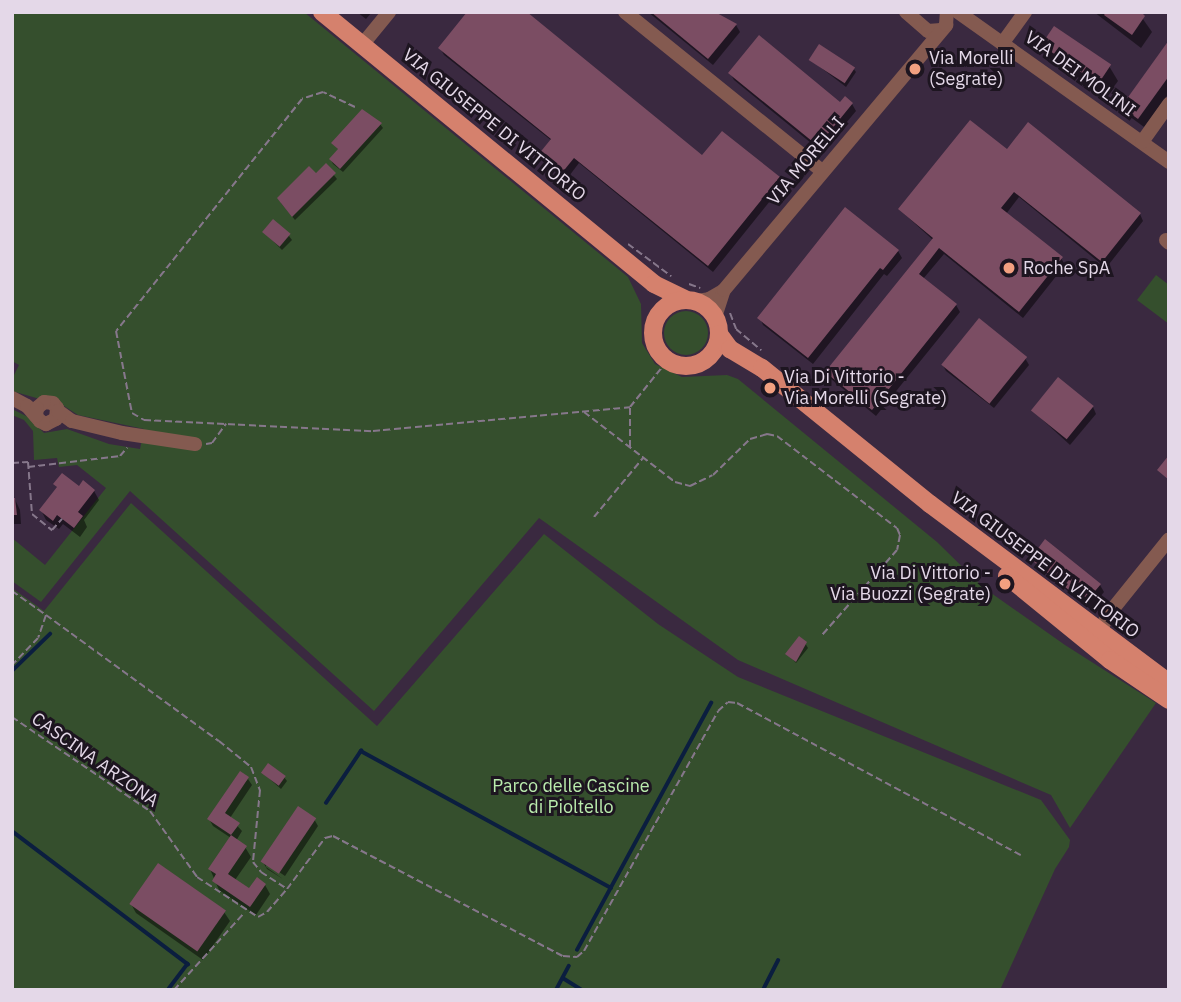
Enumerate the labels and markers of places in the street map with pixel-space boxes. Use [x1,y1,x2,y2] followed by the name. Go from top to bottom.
[929,48,1014,90] place label: Via Morelli (Segrate)
[907,61,923,77] marker: Via Morelli (Segrate)
[1023,257,1110,279] place label: Roche SpA
[1001,260,1017,276] marker: Roche SpA
[784,367,947,410] place label: Via Di Vittorio - Via Morelli (Segrate)
[762,380,778,396] marker: Via Di Vittorio - Via Morelli (Segrate)
[830,563,991,606] place label: Via Di Vittorio - Via Buozzi (Segrate)
[997,576,1013,592] marker: Via Di Vittorio - Via Buozzi (Segrate)

